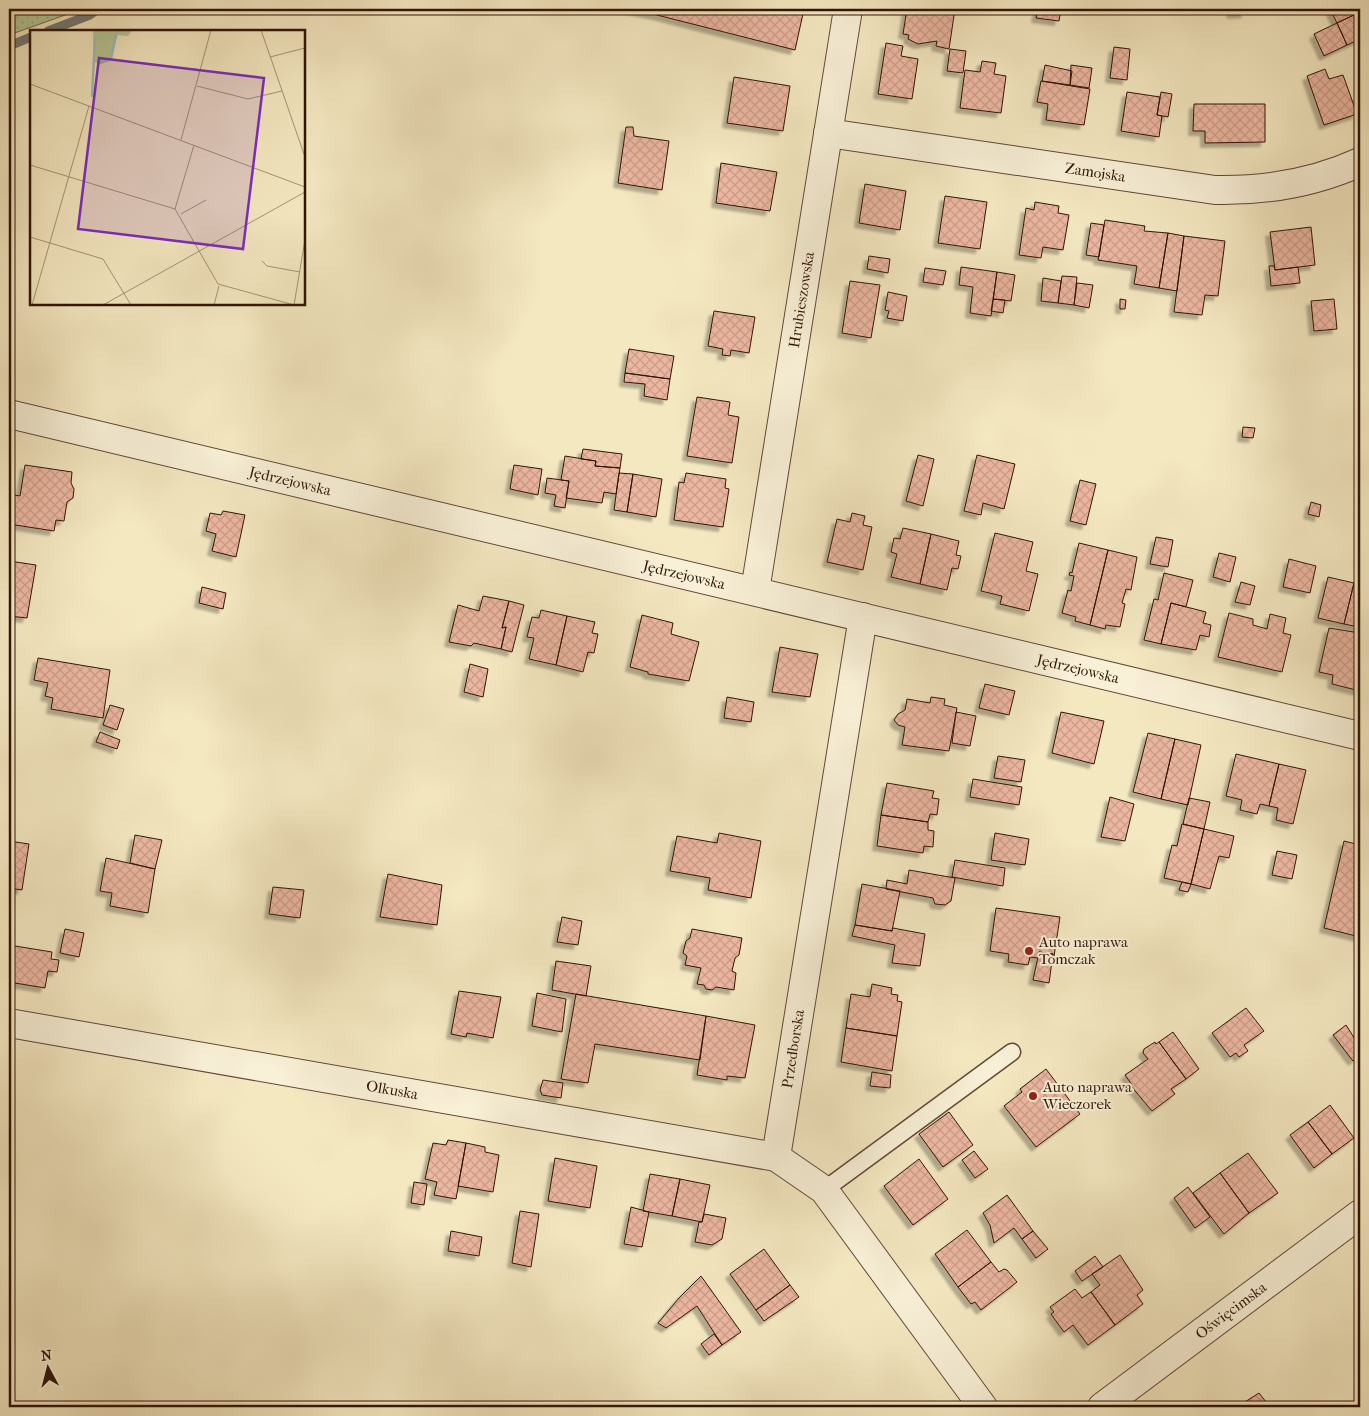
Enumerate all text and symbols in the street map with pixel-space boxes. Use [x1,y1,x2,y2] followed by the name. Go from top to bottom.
[30,30,305,305] inset map
[1064,159,1128,186] street label: Zamojska
[785,249,818,349] street label: Hrubieszowska
[246,462,334,500] street label: Jędrzejowska
[640,556,728,594] street label: Jędrzejowska
[1034,650,1122,688] street label: Jędrzejowska
[1038,933,1129,968] place label: Auto naprawa Tomczak
[1023,945,1035,957] marker: Auto naprawa Tomczak
[778,1007,808,1090] street label: Przedborska
[365,1077,421,1104] street label: Olkuska
[1042,1078,1133,1113] place label: Auto naprawa Wieczorek
[1027,1090,1039,1102] marker: Auto naprawa Wieczorek
[1192,1278,1271,1343] street label: Oświęcimska
[22,1344,72,1394] north arrow
[40,1346,53,1365] text: N

